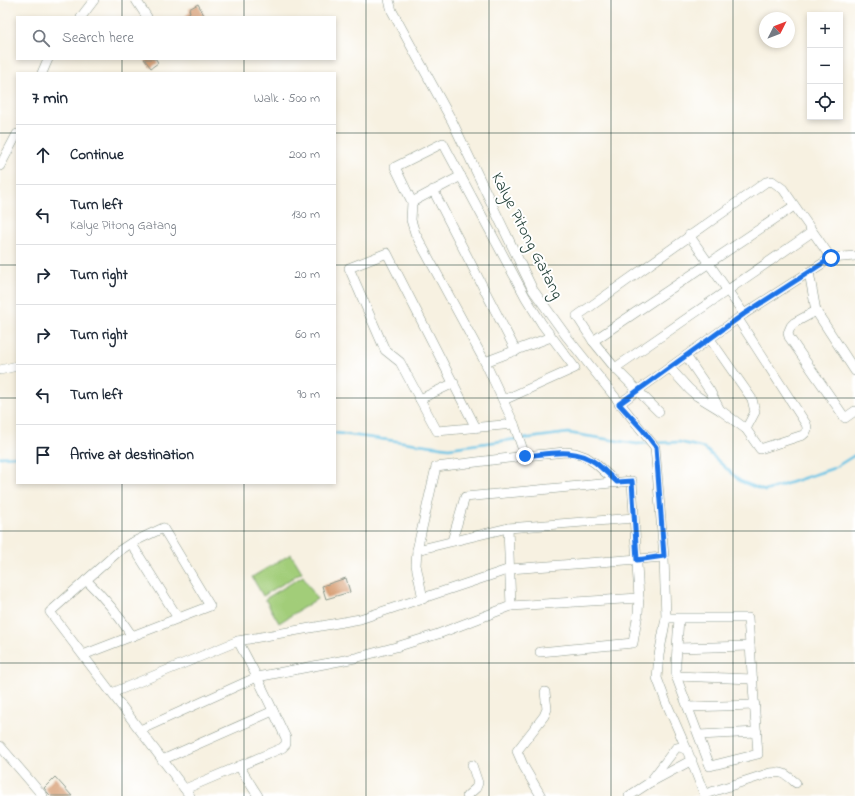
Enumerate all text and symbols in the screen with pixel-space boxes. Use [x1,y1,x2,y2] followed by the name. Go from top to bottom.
[759,12,795,48] north arrow
[807,12,843,120] map controls
[807,12,843,48] button: +
[16,16,336,60] search box
[30,27,52,49] icon: search
[62,27,134,49] text: Search here
[807,48,843,84] button: −
[807,84,843,120] button: locate
[32,86,68,111] text: 7 min
[254,89,320,108] text: Walk · 500 m
[32,144,54,166] icon: ahead
[70,144,124,166] text: Continue
[289,145,320,164] text: 200 m
[483,168,570,305] street label: Kalye Pitong Gatang
[70,194,123,216] text: Turn left
[32,204,54,226] icon: left
[292,205,320,224] text: 130 m
[70,216,176,235] text: Kalye Pitong Gatang
[822,249,840,267] route start
[32,264,54,286] icon: right
[70,264,128,286] text: Turn right
[295,265,320,284] text: 20 m
[32,324,54,346] icon: right
[70,324,128,346] text: Turn right
[295,325,320,344] text: 60 m
[32,384,54,406] icon: left
[70,384,123,406] text: Turn left
[297,385,320,404] text: 90 m
[32,444,54,466] icon: arrive
[70,444,194,466] text: Arrive at destination
[516,447,534,465] route end

